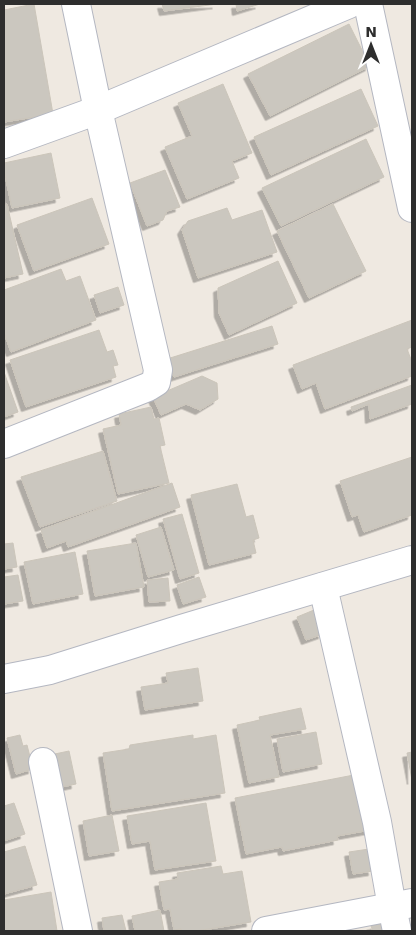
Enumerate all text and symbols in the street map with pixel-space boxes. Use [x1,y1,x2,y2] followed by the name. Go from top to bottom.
[346,20,396,70] north arrow
[365,24,377,40] text: N

